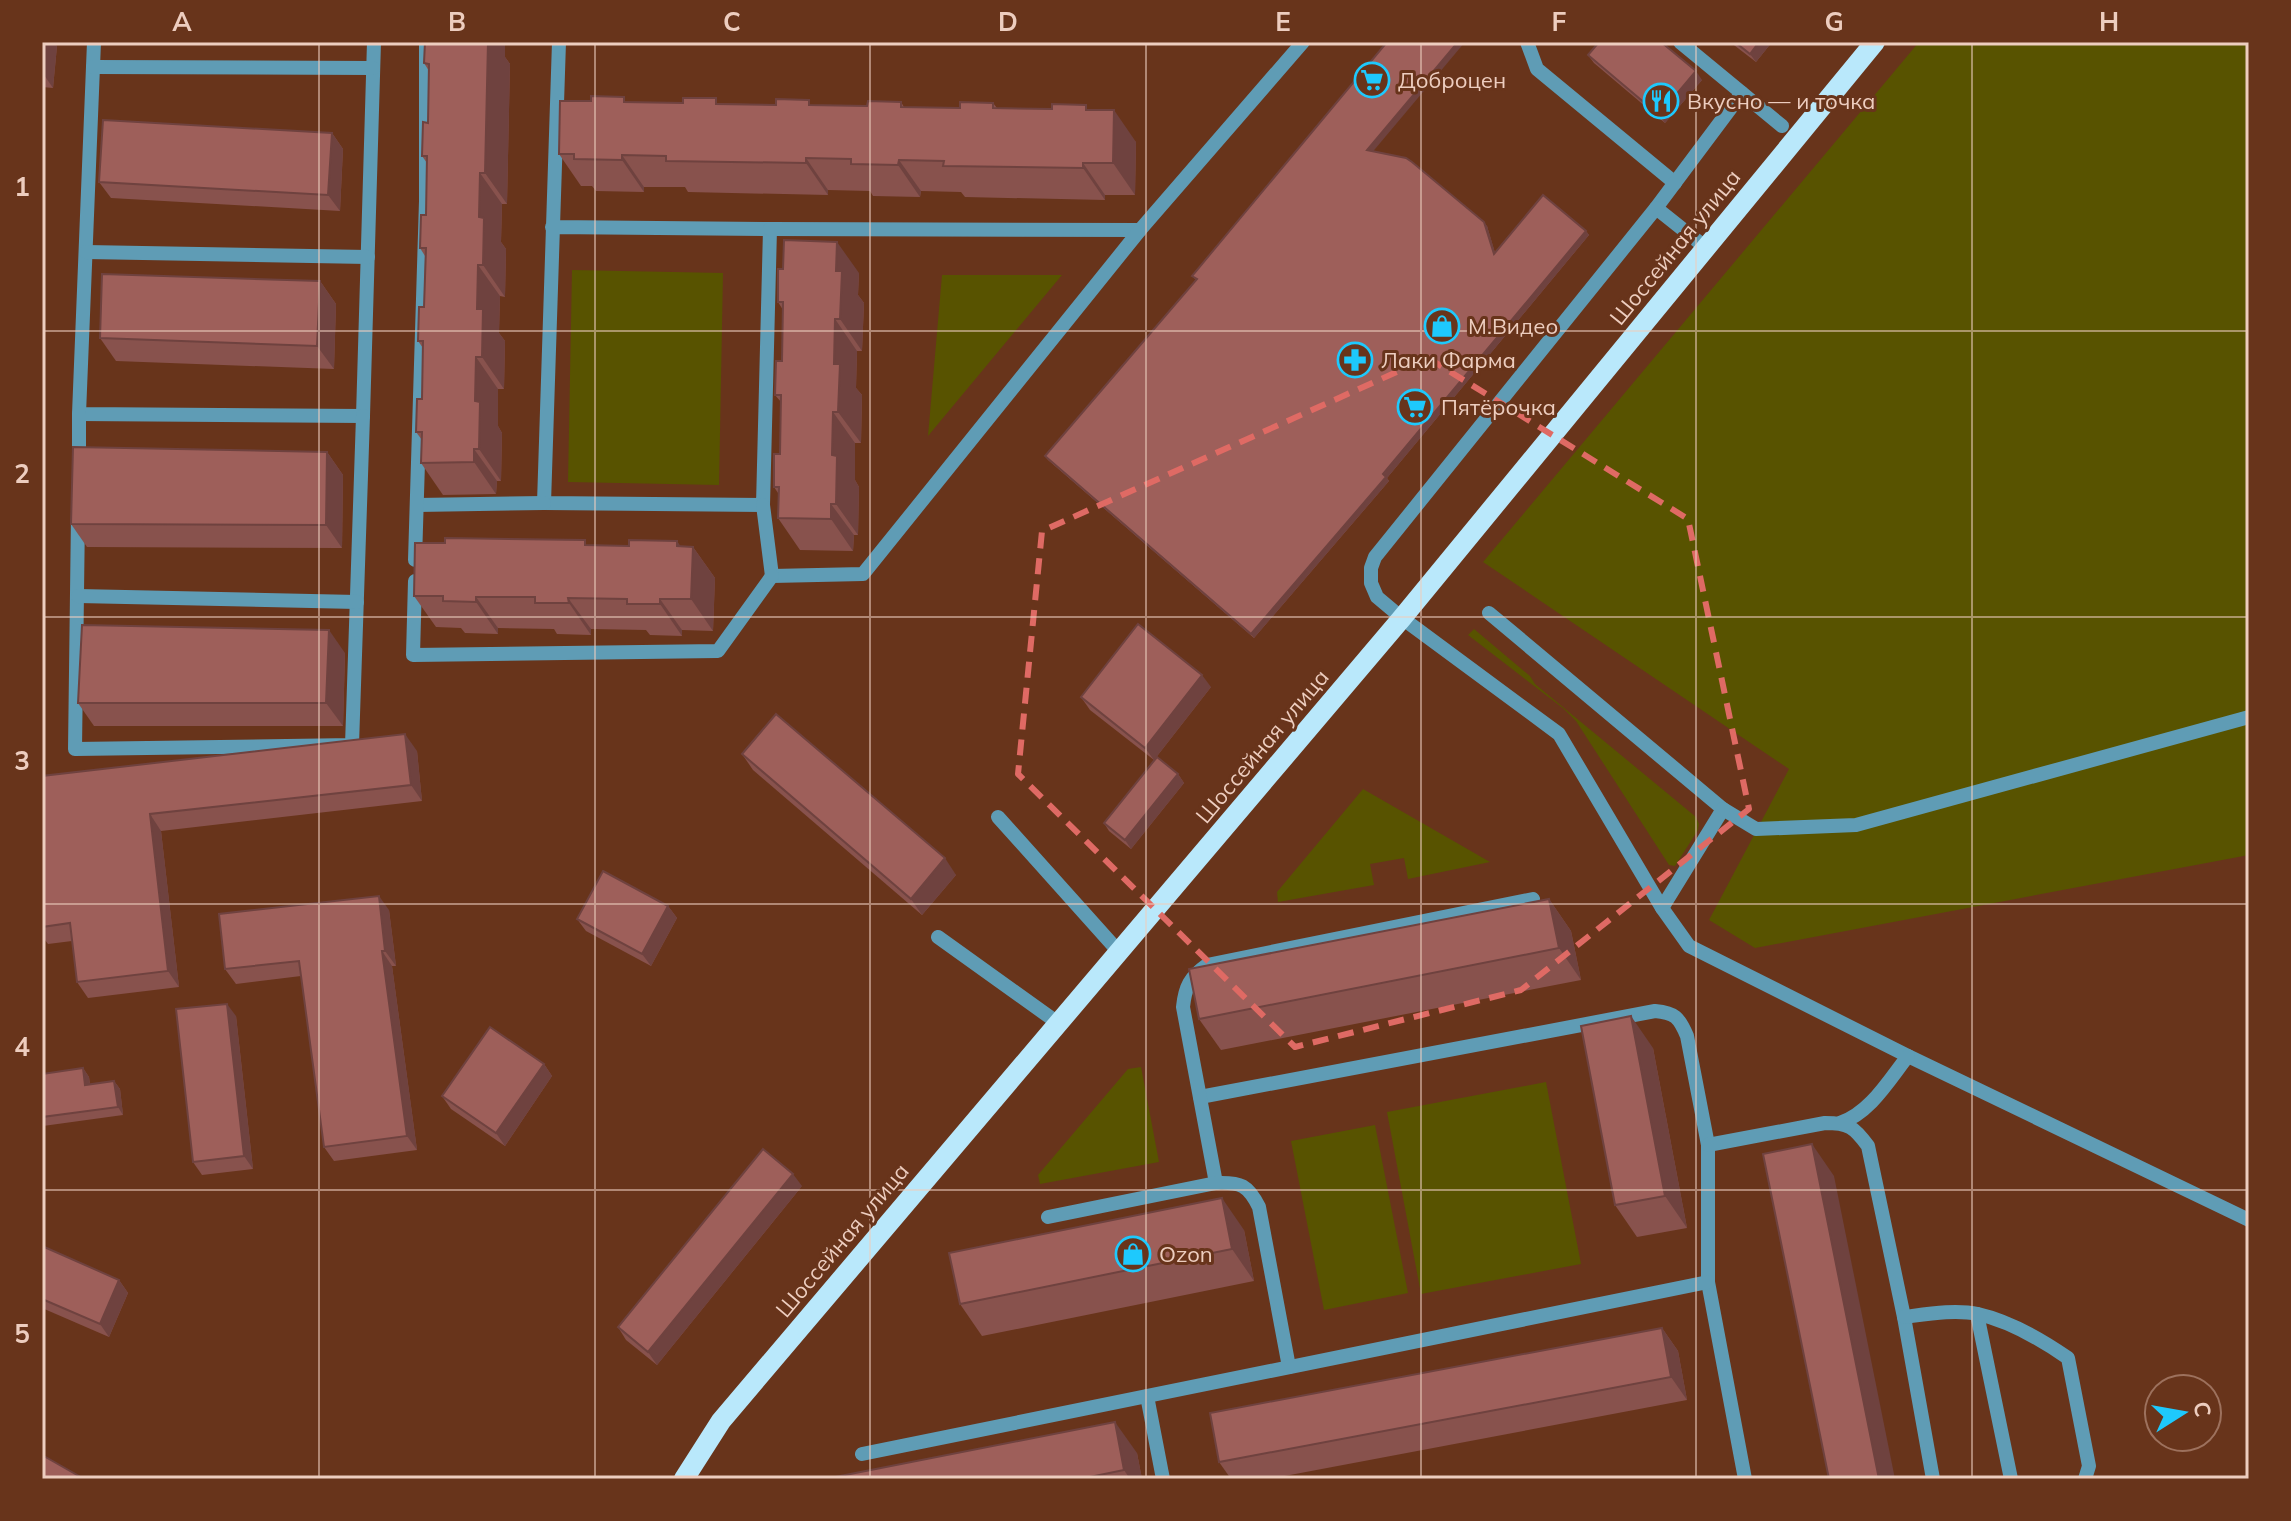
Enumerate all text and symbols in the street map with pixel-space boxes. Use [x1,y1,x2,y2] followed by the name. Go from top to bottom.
[172,5,192,38] text: A
[448,5,466,38] text: B
[723,5,741,38] text: C
[998,5,1018,38] text: D
[1275,5,1291,38] text: E
[1552,5,1567,38] text: F
[1824,5,1844,38] text: G
[2099,5,2119,38] text: H
[1353,61,1391,99] supermarket icon: Доброцен
[1398,66,1506,94] place label: Доброцен
[1642,82,1680,120] restaurant icon: Вкусно — и точка
[1687,87,1876,115] place label: Вкусно — и точка
[1604,163,1746,331] street label: Шоссейная улица
[14,170,30,203] text: 1
[1423,307,1461,345] shop icon: М.Видео
[1468,312,1558,340] place label: М.Видео
[1336,341,1374,379] pharmacy icon: Лаки Фарма
[1381,346,1516,374] place label: Лаки Фарма
[1396,388,1434,426] supermarket icon: Пятёрочка
[1441,393,1556,421] place label: Пятёрочка
[14,457,30,490] text: 2
[1189,663,1335,829] street label: Шоссейная улица
[14,744,30,777] text: 3
[14,1030,30,1063] text: 4
[769,1157,915,1323] street label: Шоссейная улица
[1114,1235,1152,1273] shop icon: Ozon
[1159,1240,1213,1268] place label: Ozon
[14,1317,30,1350] text: 5
[2143,1373,2223,1453] north arrow
[2187,1399,2218,1419] text: С

